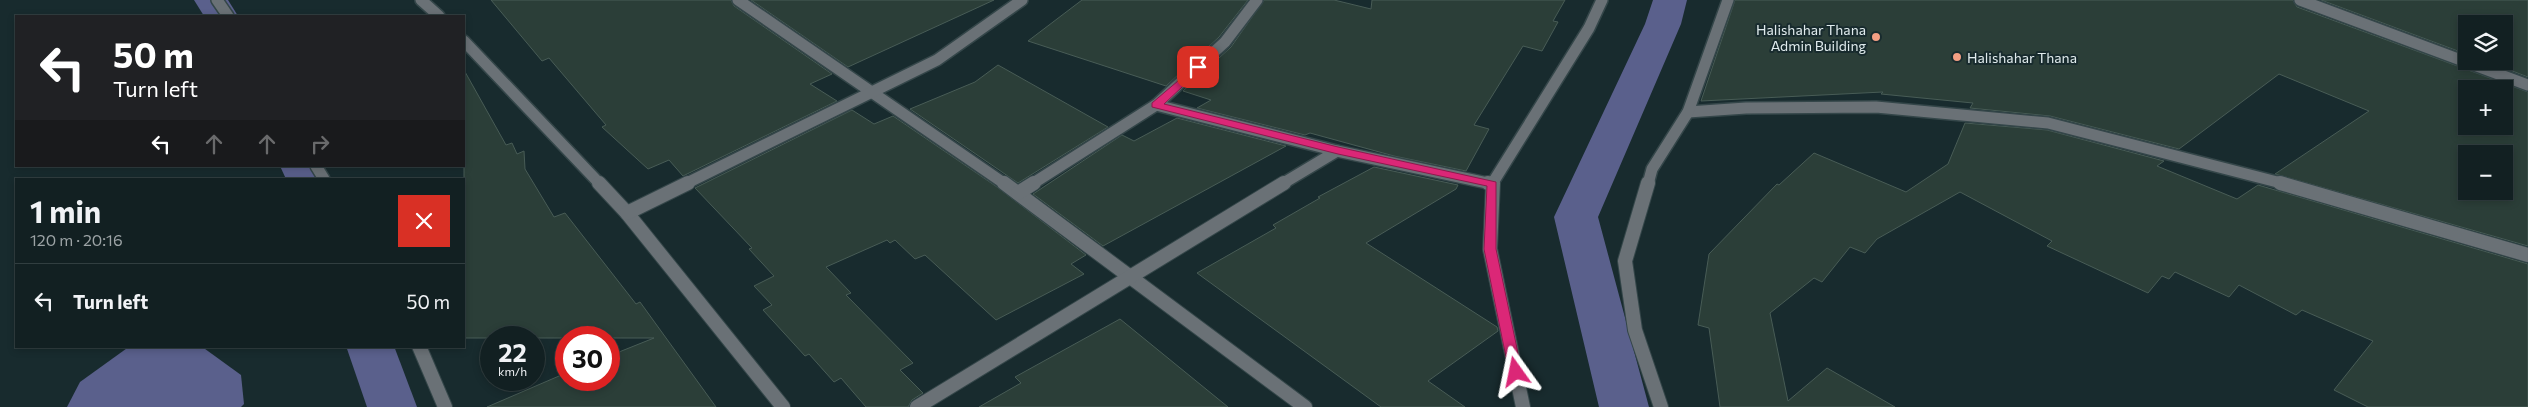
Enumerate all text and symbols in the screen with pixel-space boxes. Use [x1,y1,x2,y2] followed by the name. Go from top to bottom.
[2458,15,2513,200] map controls
[2458,15,2513,70] button: layers
[1756,21,1866,54] place label: Halishahar Thana Admin Building
[1870,31,1882,43] marker: Halishahar Thana Admin Building
[113,32,194,75] text: 50 m
[30,35,95,100] icon: left
[1177,46,1219,88] pin
[1967,49,2077,66] place label: Halishahar Thana
[1951,51,1963,63] marker: Halishahar Thana
[1184,53,1212,81] icon: arrive
[113,75,198,102] text: Turn left
[2458,80,2513,135] button: +
[147,130,175,158] icon: left
[200,130,228,158] icon: ahead
[253,130,281,158] icon: ahead
[306,130,334,158] icon: right
[2458,145,2513,200] button: −
[30,192,101,229] text: 1 min
[398,195,450,247] button: close
[30,230,123,249] text: 120 m · 20:16
[30,287,58,315] icon: left
[73,290,148,313] text: Turn left
[406,290,450,313] text: 50 m
[555,326,620,391] speed limit sign: 30
[498,337,527,367] text: 22
[1489,345,1541,397] position arrow
[498,364,527,378] text: km/h

